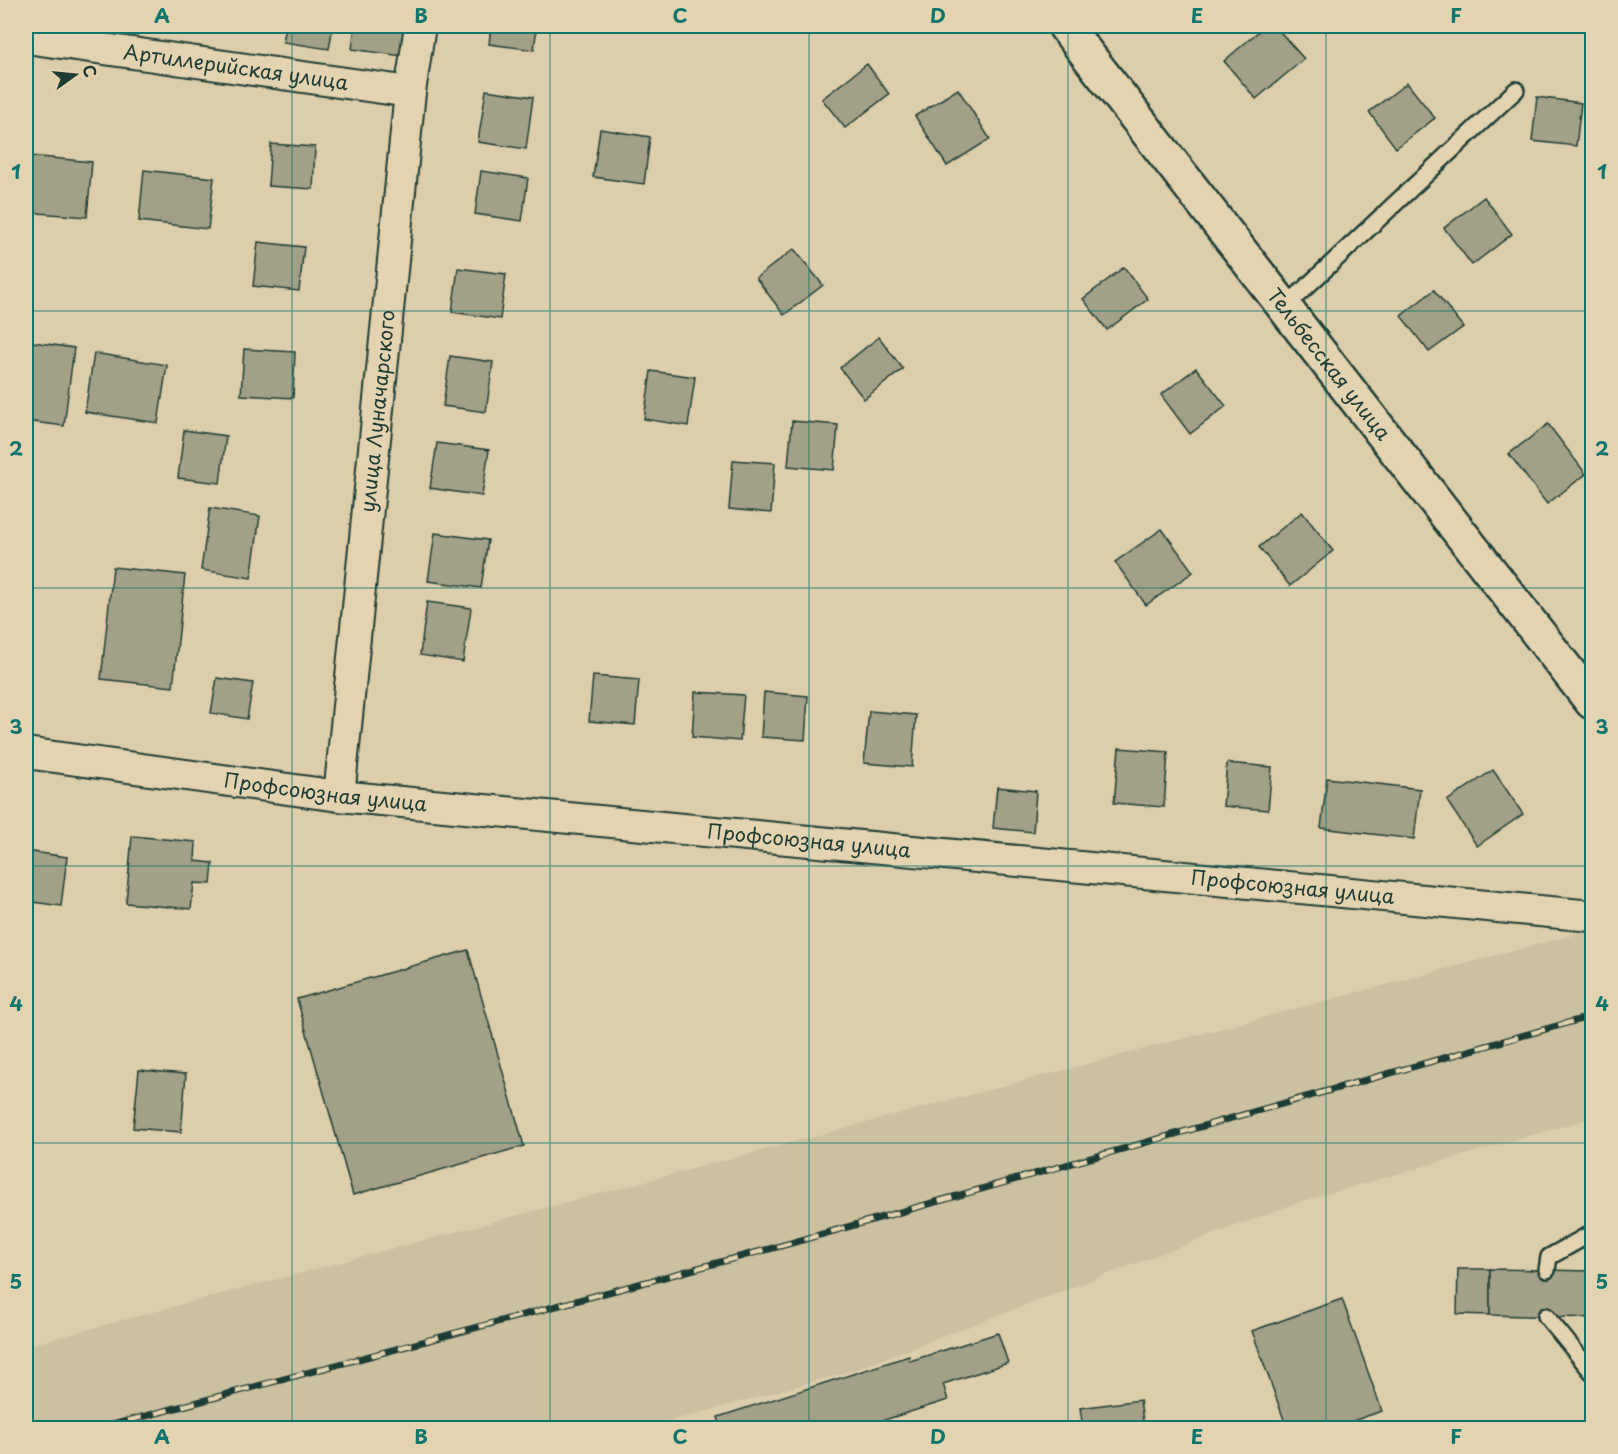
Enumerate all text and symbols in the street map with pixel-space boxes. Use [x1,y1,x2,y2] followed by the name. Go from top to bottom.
[154,0,170,30] text: A
[414,0,428,30] text: B
[672,0,688,30] text: C
[930,0,946,30] text: D
[1191,0,1203,30] text: E
[1450,0,1462,30] text: F
[122,36,351,97] street label: Артиллерийская улица
[45,45,105,105] north arrow
[77,62,104,80] text: С
[11,156,21,186] text: 1
[1597,156,1607,186] text: 1
[1260,281,1399,447] street label: Тельбесская улица
[352,308,402,514] street label: улица Луначарского
[9,433,23,463] text: 2
[1595,433,1609,463] text: 2
[9,711,23,741] text: 3
[1595,711,1609,741] text: 3
[222,764,429,818] street label: Профсоюзная улица
[706,815,913,865] street label: Профсоюзная улица
[1190,862,1396,911] street label: Профсоюзная улица
[9,988,23,1018] text: 4
[1595,988,1609,1018] text: 4
[10,1266,22,1296] text: 5
[1596,1266,1608,1296] text: 5
[154,1421,170,1451] text: A
[414,1421,428,1451] text: B
[672,1421,688,1451] text: C
[930,1421,946,1451] text: D
[1191,1421,1203,1451] text: E
[1450,1421,1462,1451] text: F

